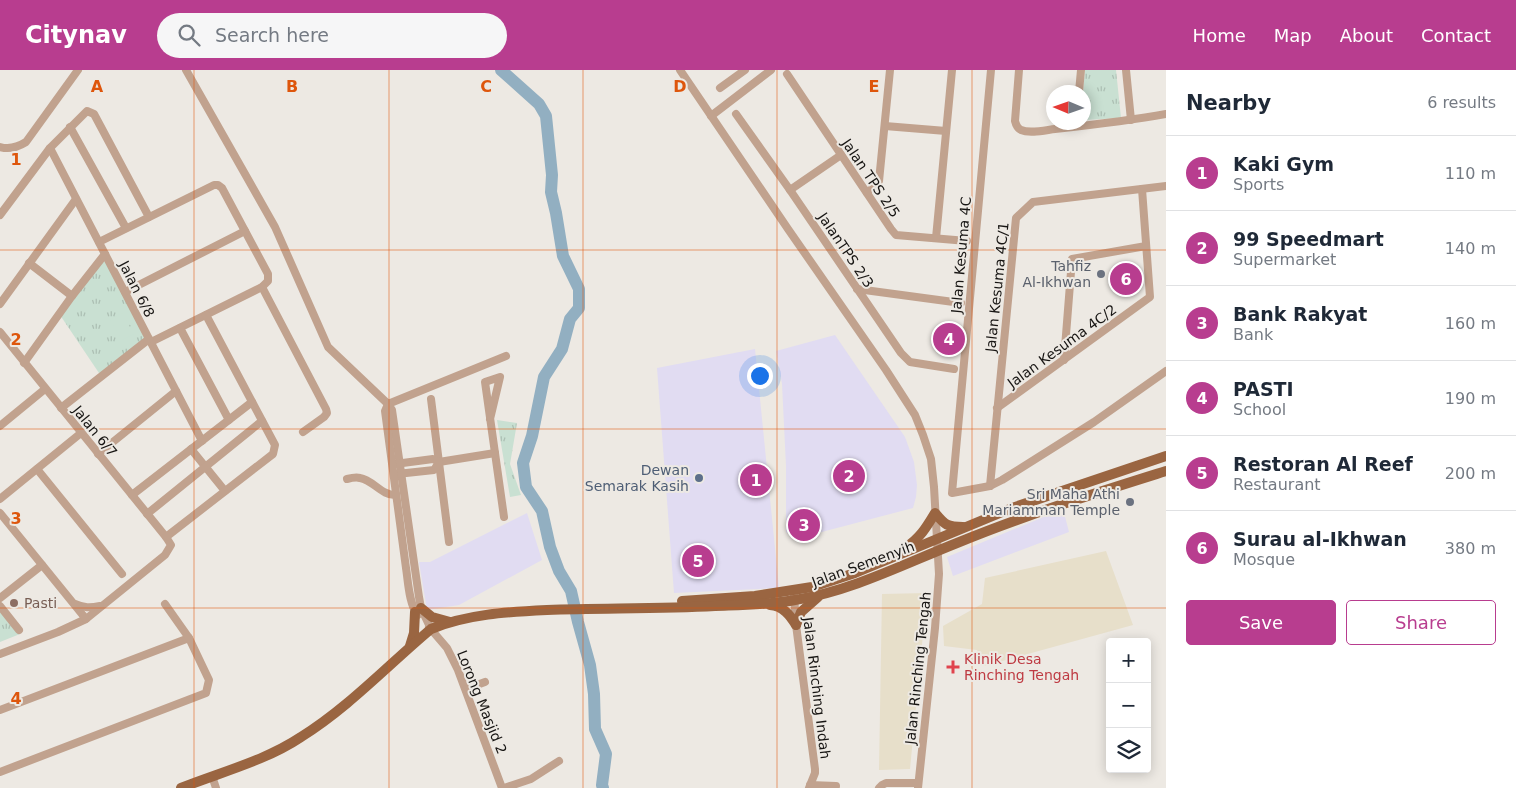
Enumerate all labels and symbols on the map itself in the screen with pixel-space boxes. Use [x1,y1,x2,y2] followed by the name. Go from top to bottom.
[91,77,104,96] text: A
[286,77,298,96] text: B
[480,77,492,96] text: C
[673,77,687,96] text: D
[869,77,879,96] text: E
[1046,85,1091,130] north arrow
[838,135,903,220] street label: Jalan TPS 2/5
[10,150,22,169] text: 1
[948,196,974,315] street label: Jalan Kesuma 4C
[815,209,877,291] street label: JalanTPS 2/3
[982,221,1012,354] street label: Jalan Kesuma 4C/1
[116,257,158,320] street label: Jalan 6/8
[1022,258,1091,290] place label: Tahfiz Al-Ikhwan
[1110,260,1142,298] pin: 6
[1095,268,1107,280] marker: Tahfiz Al-Ikhwan
[1004,301,1120,391] street label: Jalan Kesuma 4C/2
[933,320,965,358] pin: 4
[10,330,22,349] text: 2
[747,363,773,389] your location
[69,401,120,460] street label: Jalan 6/7
[833,457,865,495] pin: 2
[740,461,772,499] pin: 1
[585,462,689,494] place label: Dewan Semarak Kasih
[693,472,705,484] marker: Dewan Semarak Kasih
[982,486,1120,518] place label: Sri Maha Athi Mariamman Temple
[1124,496,1136,508] marker: Sri Maha Athi Mariamman Temple
[788,506,820,544] pin: 3
[10,509,22,528] text: 3
[808,538,917,590] street label: Jalan Semenyih
[682,542,714,580] pin: 5
[902,591,934,746] street label: Jalan Rinching Tengah
[24,595,57,611] place label: Pasti
[8,597,20,609] marker: Pasti
[800,615,834,760] street label: Jalan Rinching Indah
[454,648,510,756] street label: Lorong Masjid 2
[964,651,1079,683] place label: Klinik Desa Rinching Tengah
[946,660,960,674] marker: Klinik Desa Rinching Tengah
[10,689,22,708] text: 4

